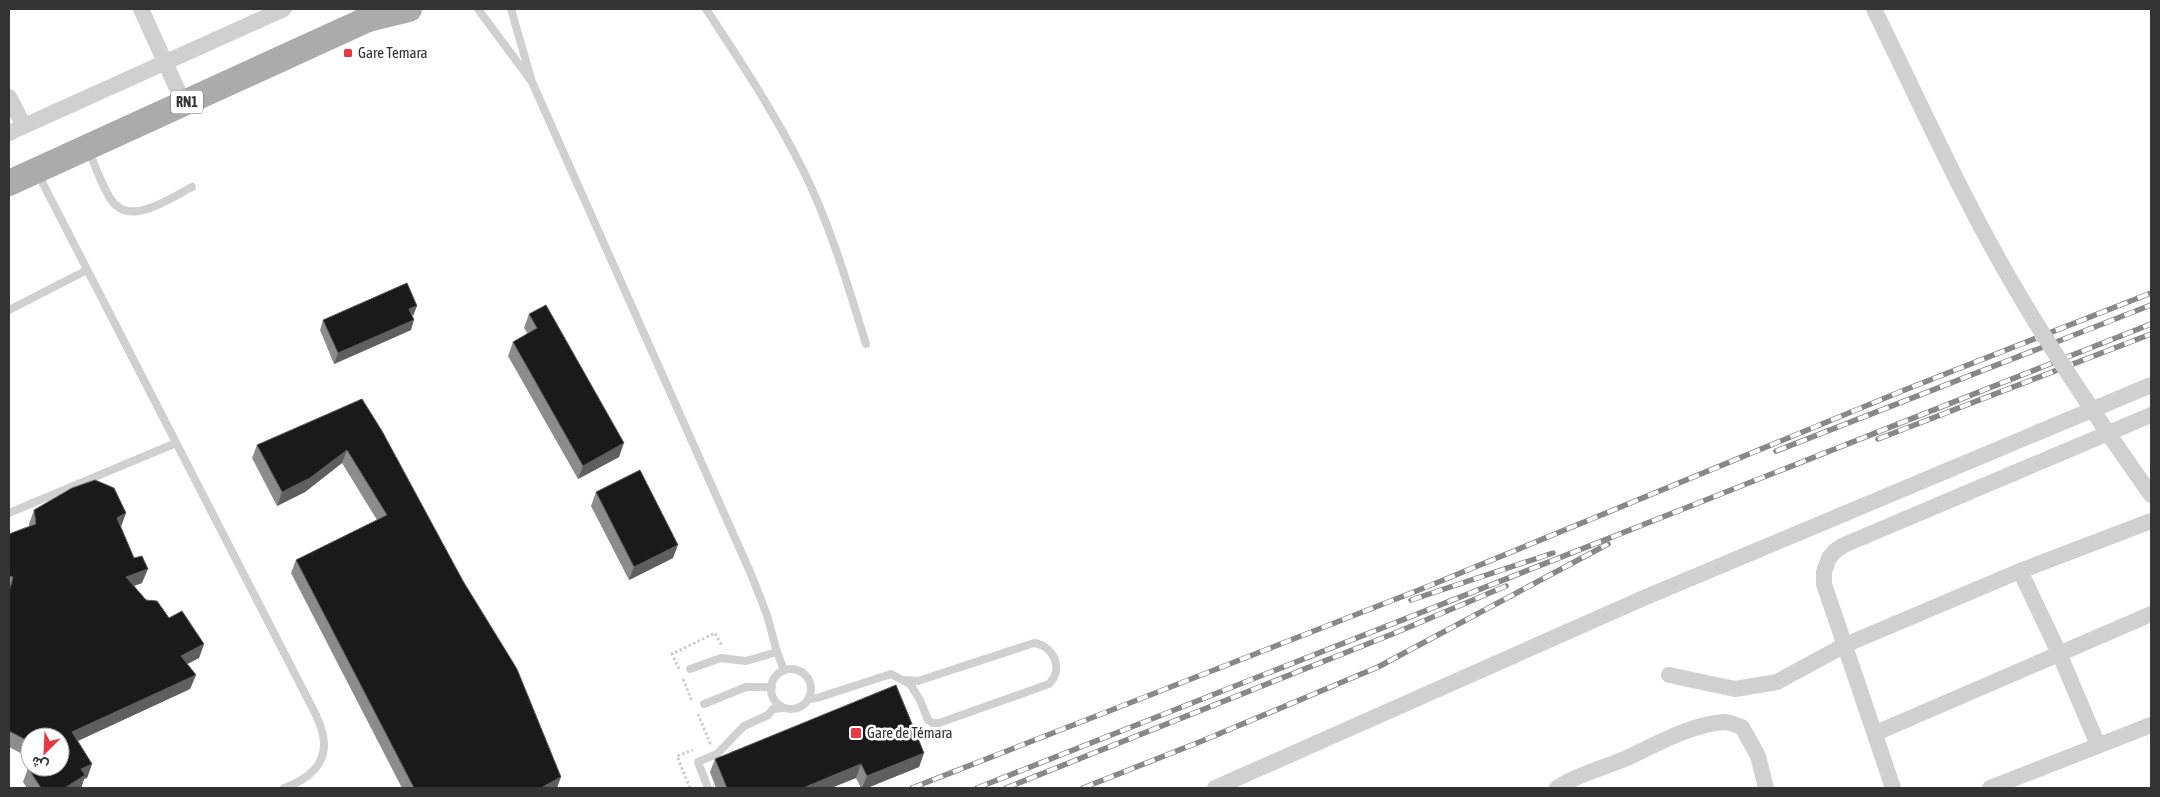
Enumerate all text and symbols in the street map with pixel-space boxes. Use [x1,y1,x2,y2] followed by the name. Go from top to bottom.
[358,44,428,61] place label: Gare Temara
[342,47,354,59] marker: Gare Temara
[171,90,203,114] road number: RN1
[867,724,953,741] place label: Gare de Témara
[849,726,863,740] marker: Gare de Témara
[20,727,70,777] north arrow
[29,752,51,775] text: ش

